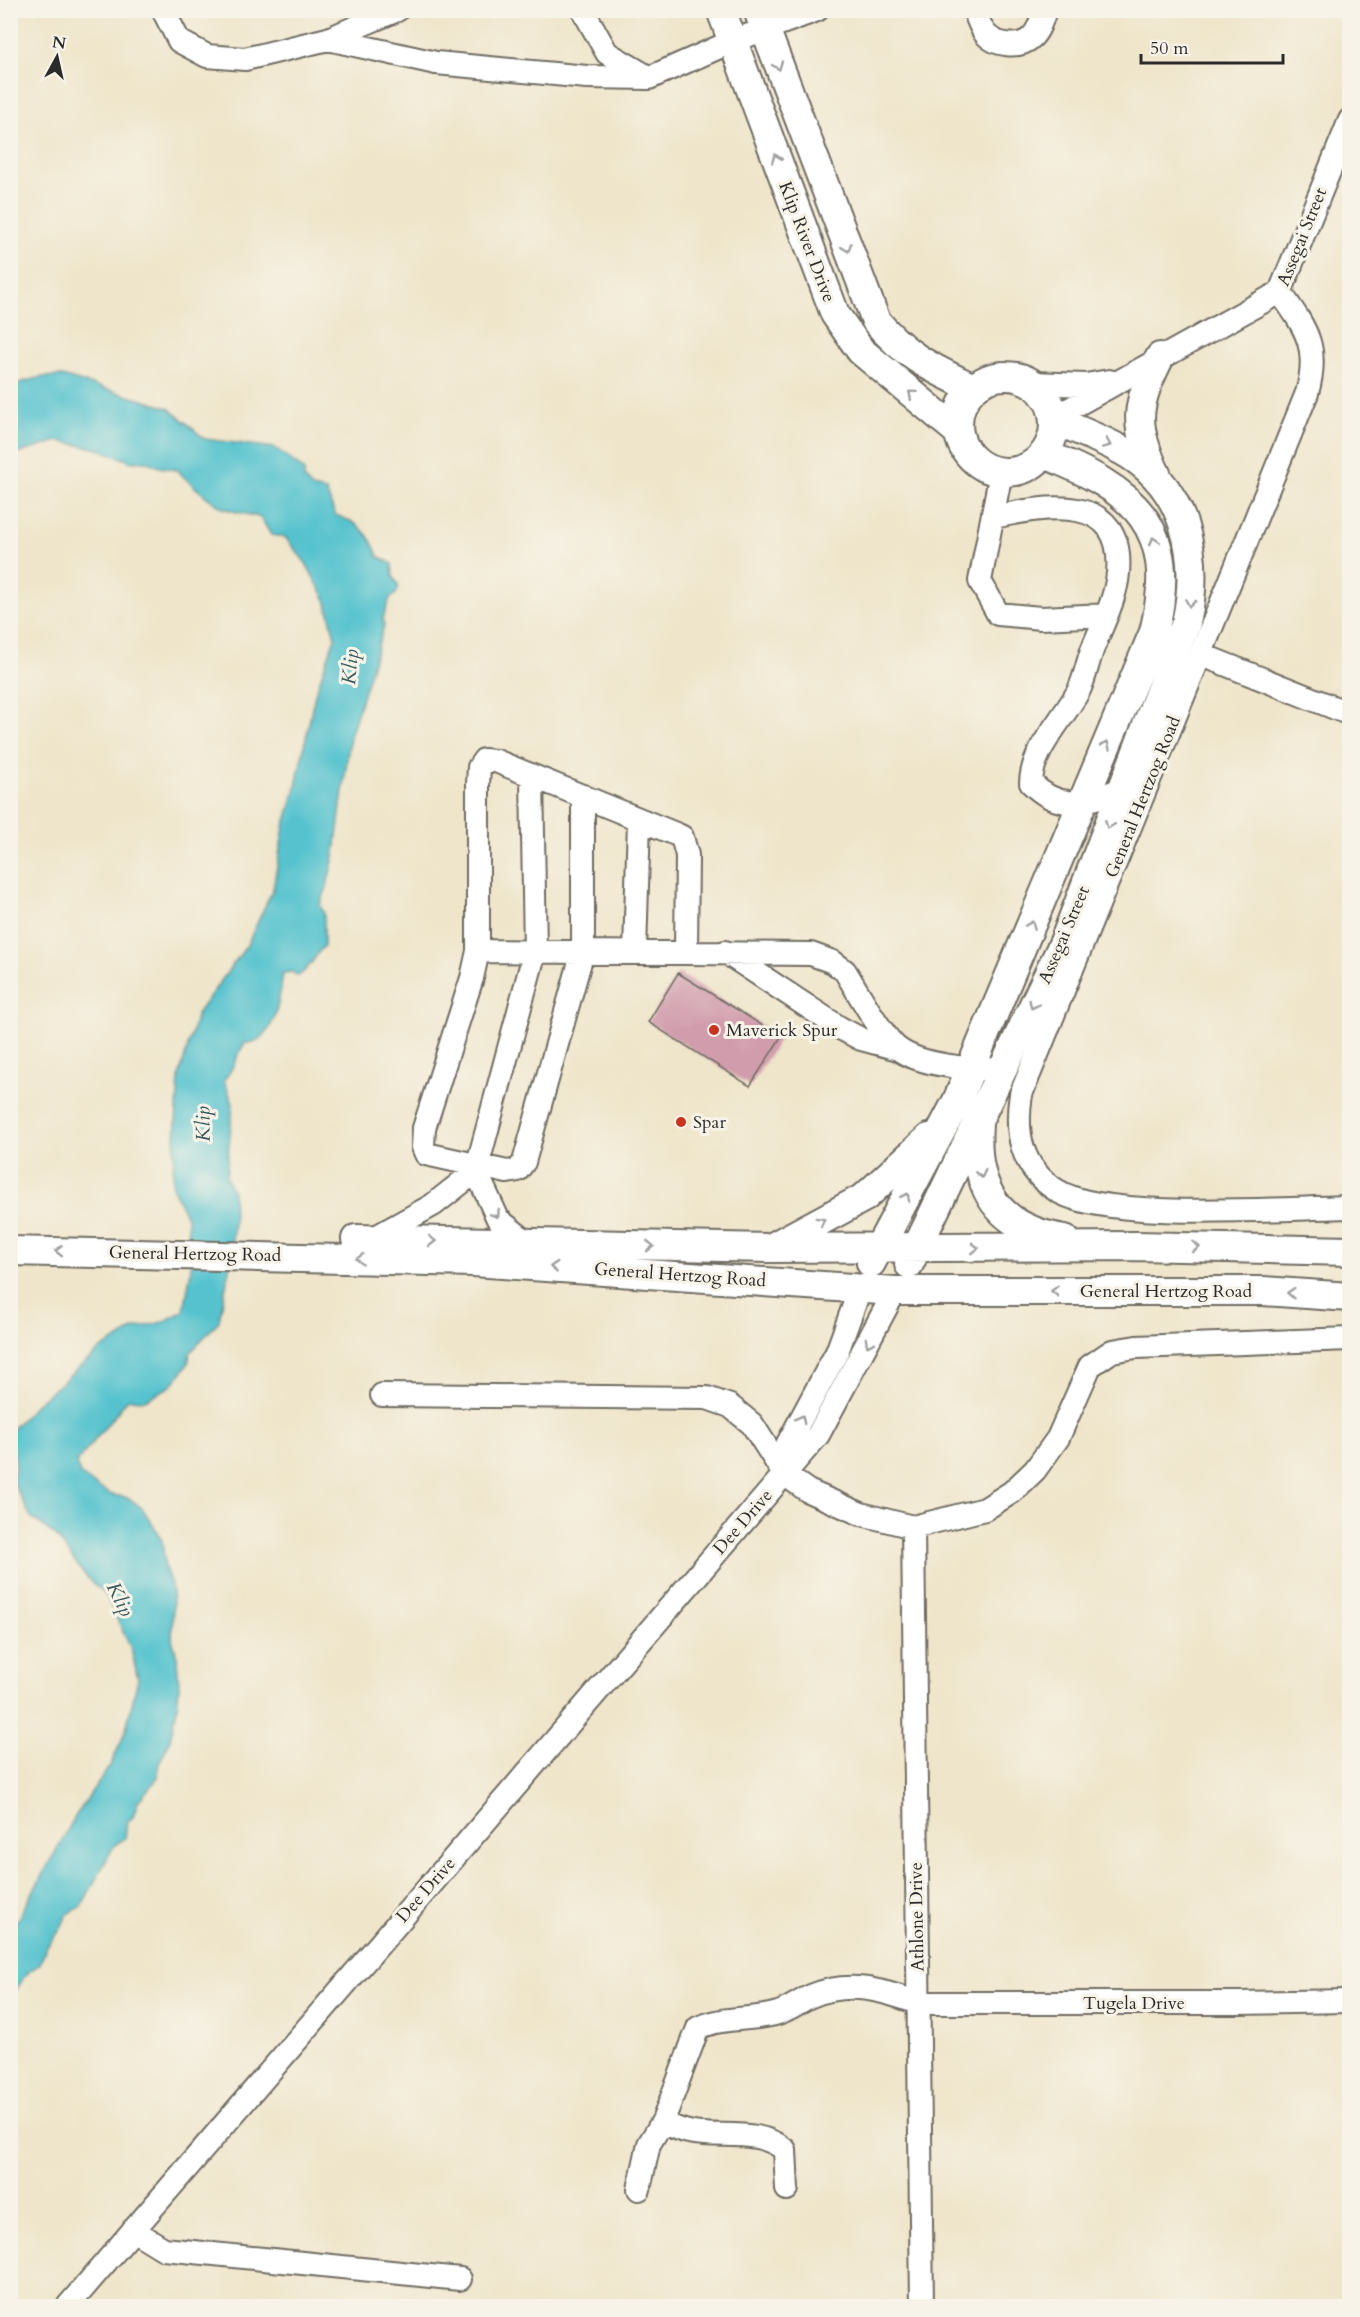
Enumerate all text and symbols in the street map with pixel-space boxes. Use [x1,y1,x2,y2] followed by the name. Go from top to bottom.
[27,27,87,87] north arrow
[1141,27,1284,65] scale bar
[51,31,67,55] text: N
[1150,36,1189,61] text: 50 m
[771,60,784,70] one-way arrow
[770,153,783,164] one-way arrow
[773,178,841,306] street label: Klip River Drive
[1271,184,1333,290] street label: Assegai Street
[839,242,852,253] one-way arrow
[908,390,919,401] one-way arrow
[1101,436,1112,448] one-way arrow
[1149,536,1161,547] one-way arrow
[1185,598,1197,608] one-way arrow
[335,648,365,686] water label: Klip
[1099,712,1187,882] street label: General Hertzog Road
[1099,741,1111,752] one-way arrow
[1104,819,1116,830] one-way arrow
[1032,882,1096,988] street label: Assegai Street
[1024,920,1036,931] one-way arrow
[1029,998,1041,1009] one-way arrow
[726,1018,838,1043] place label: Maverick Spur
[707,1023,721,1037] marker: Maverick Spur
[189,1105,217,1142] water label: Klip
[693,1110,726,1135] place label: Spar
[674,1115,688,1129] marker: Spar
[974,1169,987,1179] one-way arrow
[899,1193,910,1204] one-way arrow
[488,1208,500,1218] one-way arrow
[815,1217,825,1228] one-way arrow
[428,1235,437,1247] one-way arrow
[109,1240,282,1268] street label: General Hertzog Road
[646,1240,655,1252] one-way arrow
[1191,1241,1200,1254] one-way arrow
[970,1242,979,1255] one-way arrow
[54,1245,63,1257] one-way arrow
[355,1252,364,1265] one-way arrow
[593,1257,767,1294] street label: General Hertzog Road
[550,1260,559,1273] one-way arrow
[1080,1279,1253,1304] street label: General Hertzog Road
[1050,1284,1059,1297] one-way arrow
[1287,1287,1296,1300] one-way arrow
[864,1336,876,1347] one-way arrow
[794,1415,805,1425] one-way arrow
[708,1484,778,1560] street label: Dee Drive
[100,1577,140,1621] water label: Klip
[391,1852,461,1928] street label: Dee Drive
[904,1862,930,1972] street label: Athlone Drive
[1083,1991,1185,2016] street label: Tugela Drive

